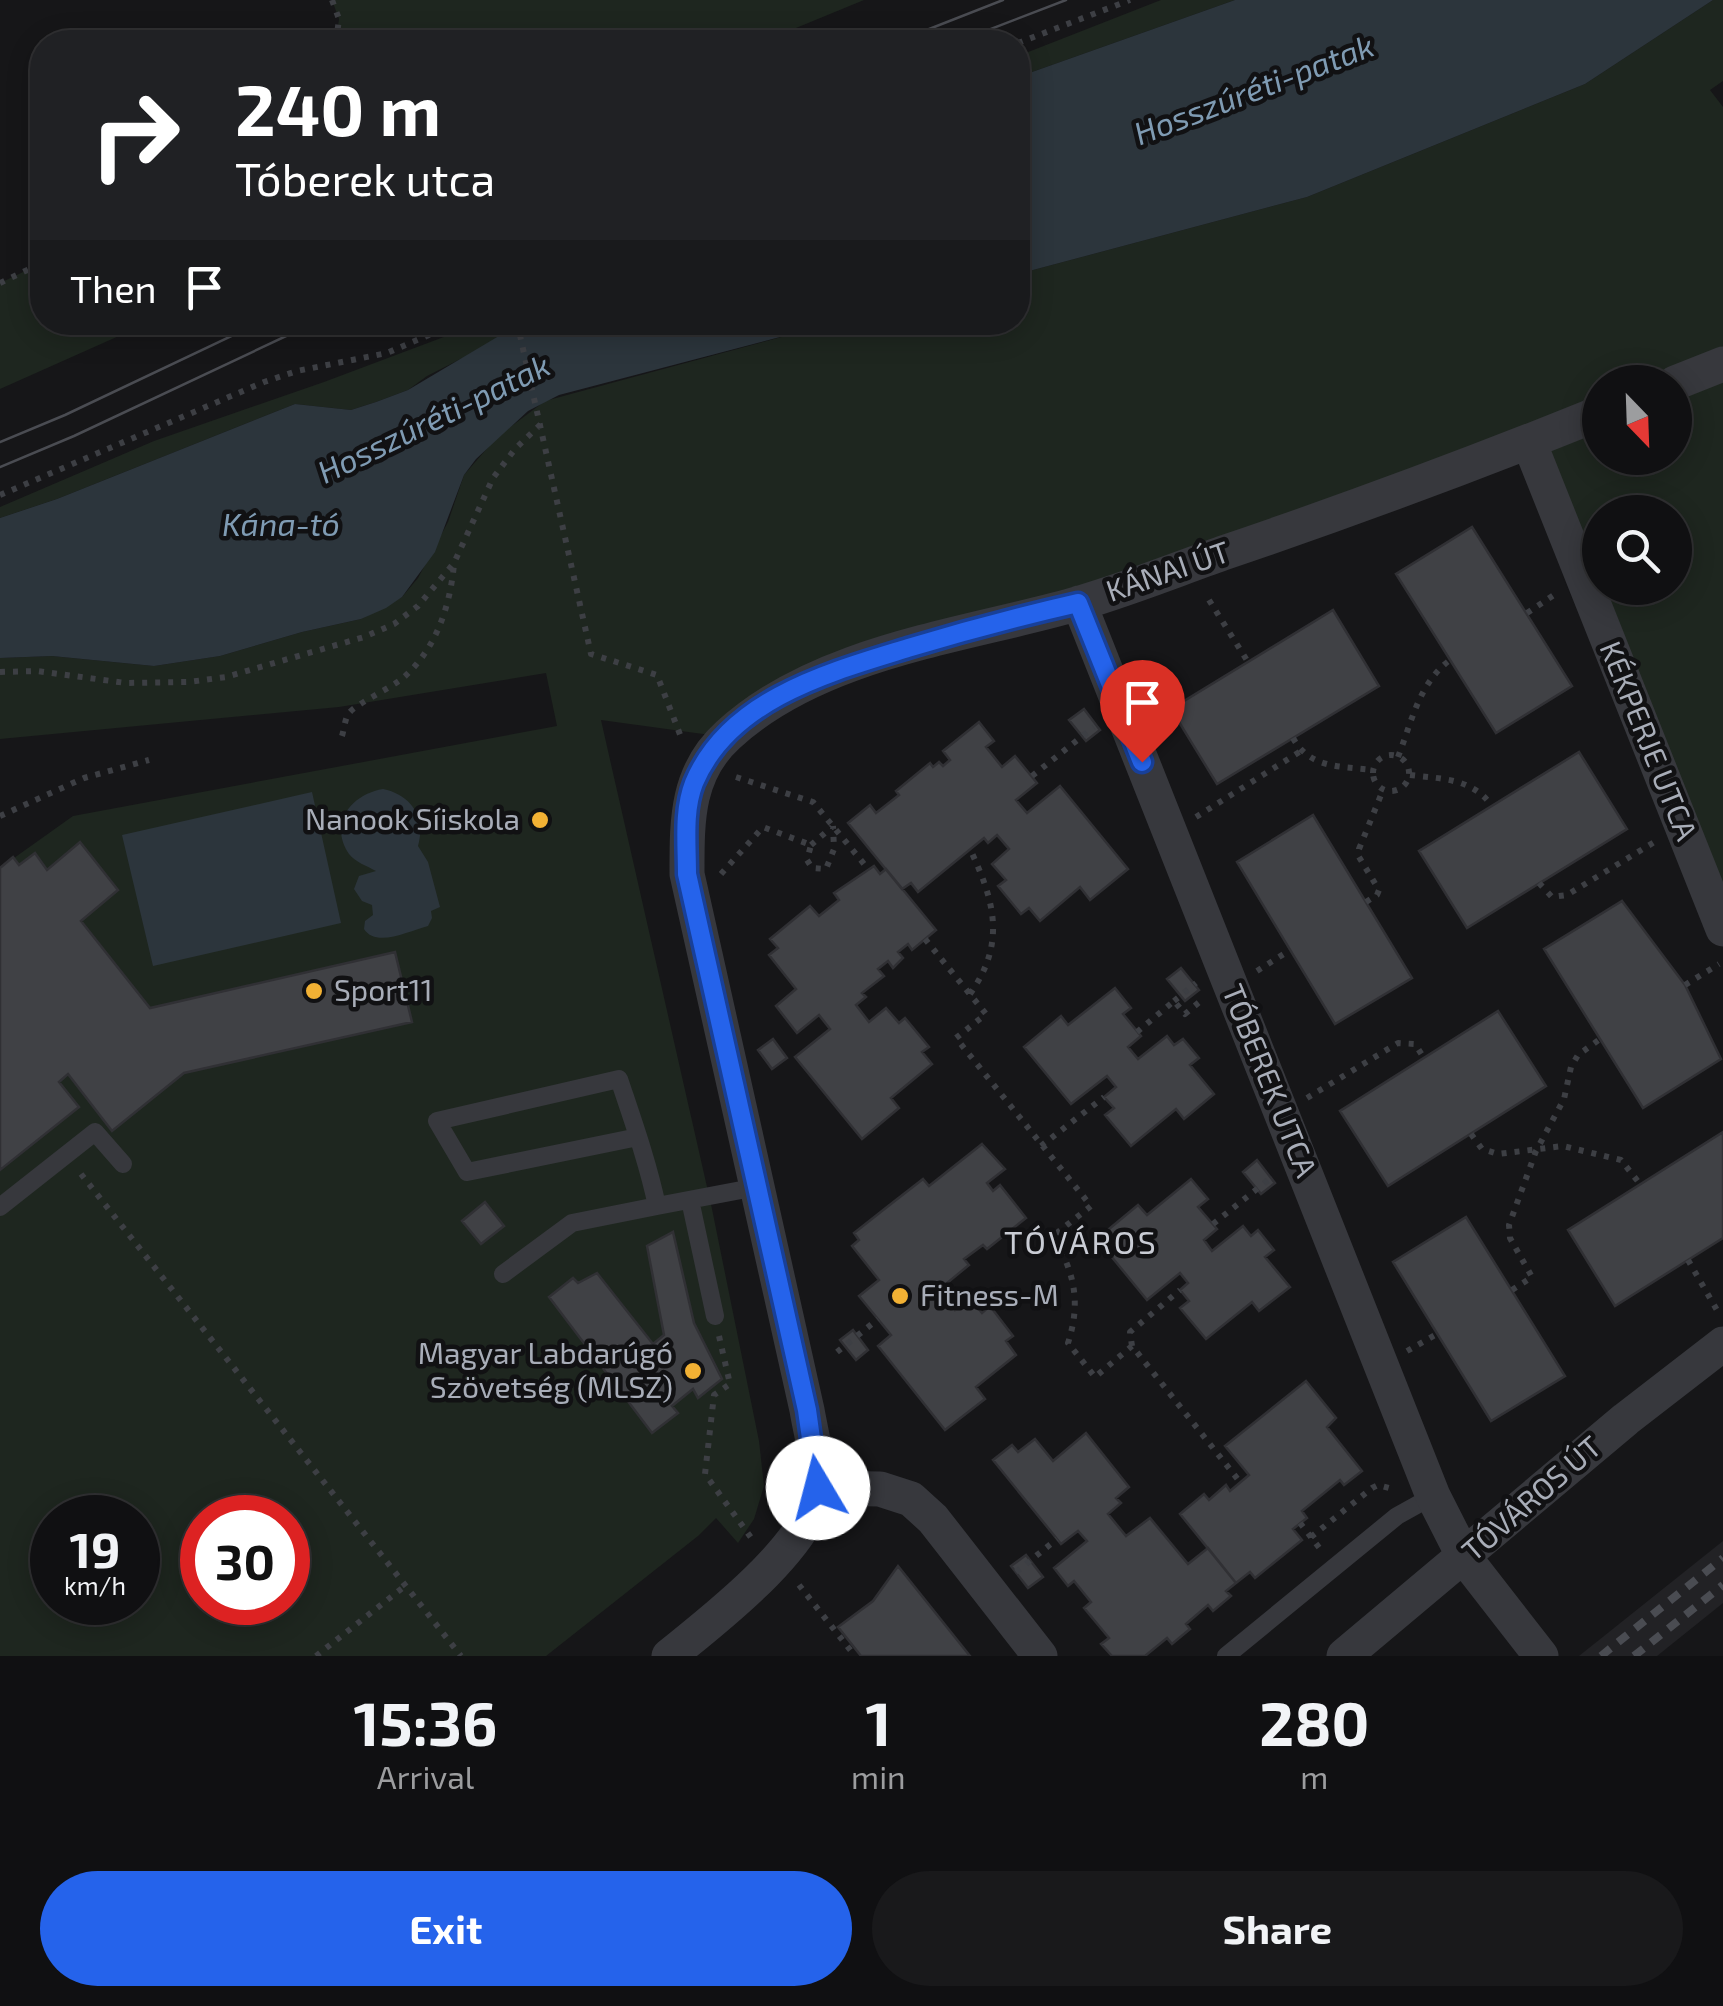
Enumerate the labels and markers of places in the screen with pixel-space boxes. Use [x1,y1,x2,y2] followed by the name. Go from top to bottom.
[1100,660,1185,763] pin
[305,800,520,836] place label: Nanook Síiskola
[529,809,551,831] marker: Nanook Síiskola
[334,971,433,1007] place label: Sport11
[303,980,325,1002] marker: Sport11
[920,1276,1059,1312] place label: Fitness-M
[889,1285,911,1307] marker: Fitness-M
[418,1334,673,1404] place label: Magyar Labdarúgó Szövetség (MLSZ)
[682,1360,704,1382] marker: Magyar Labdarúgó Szövetség (MLSZ)

